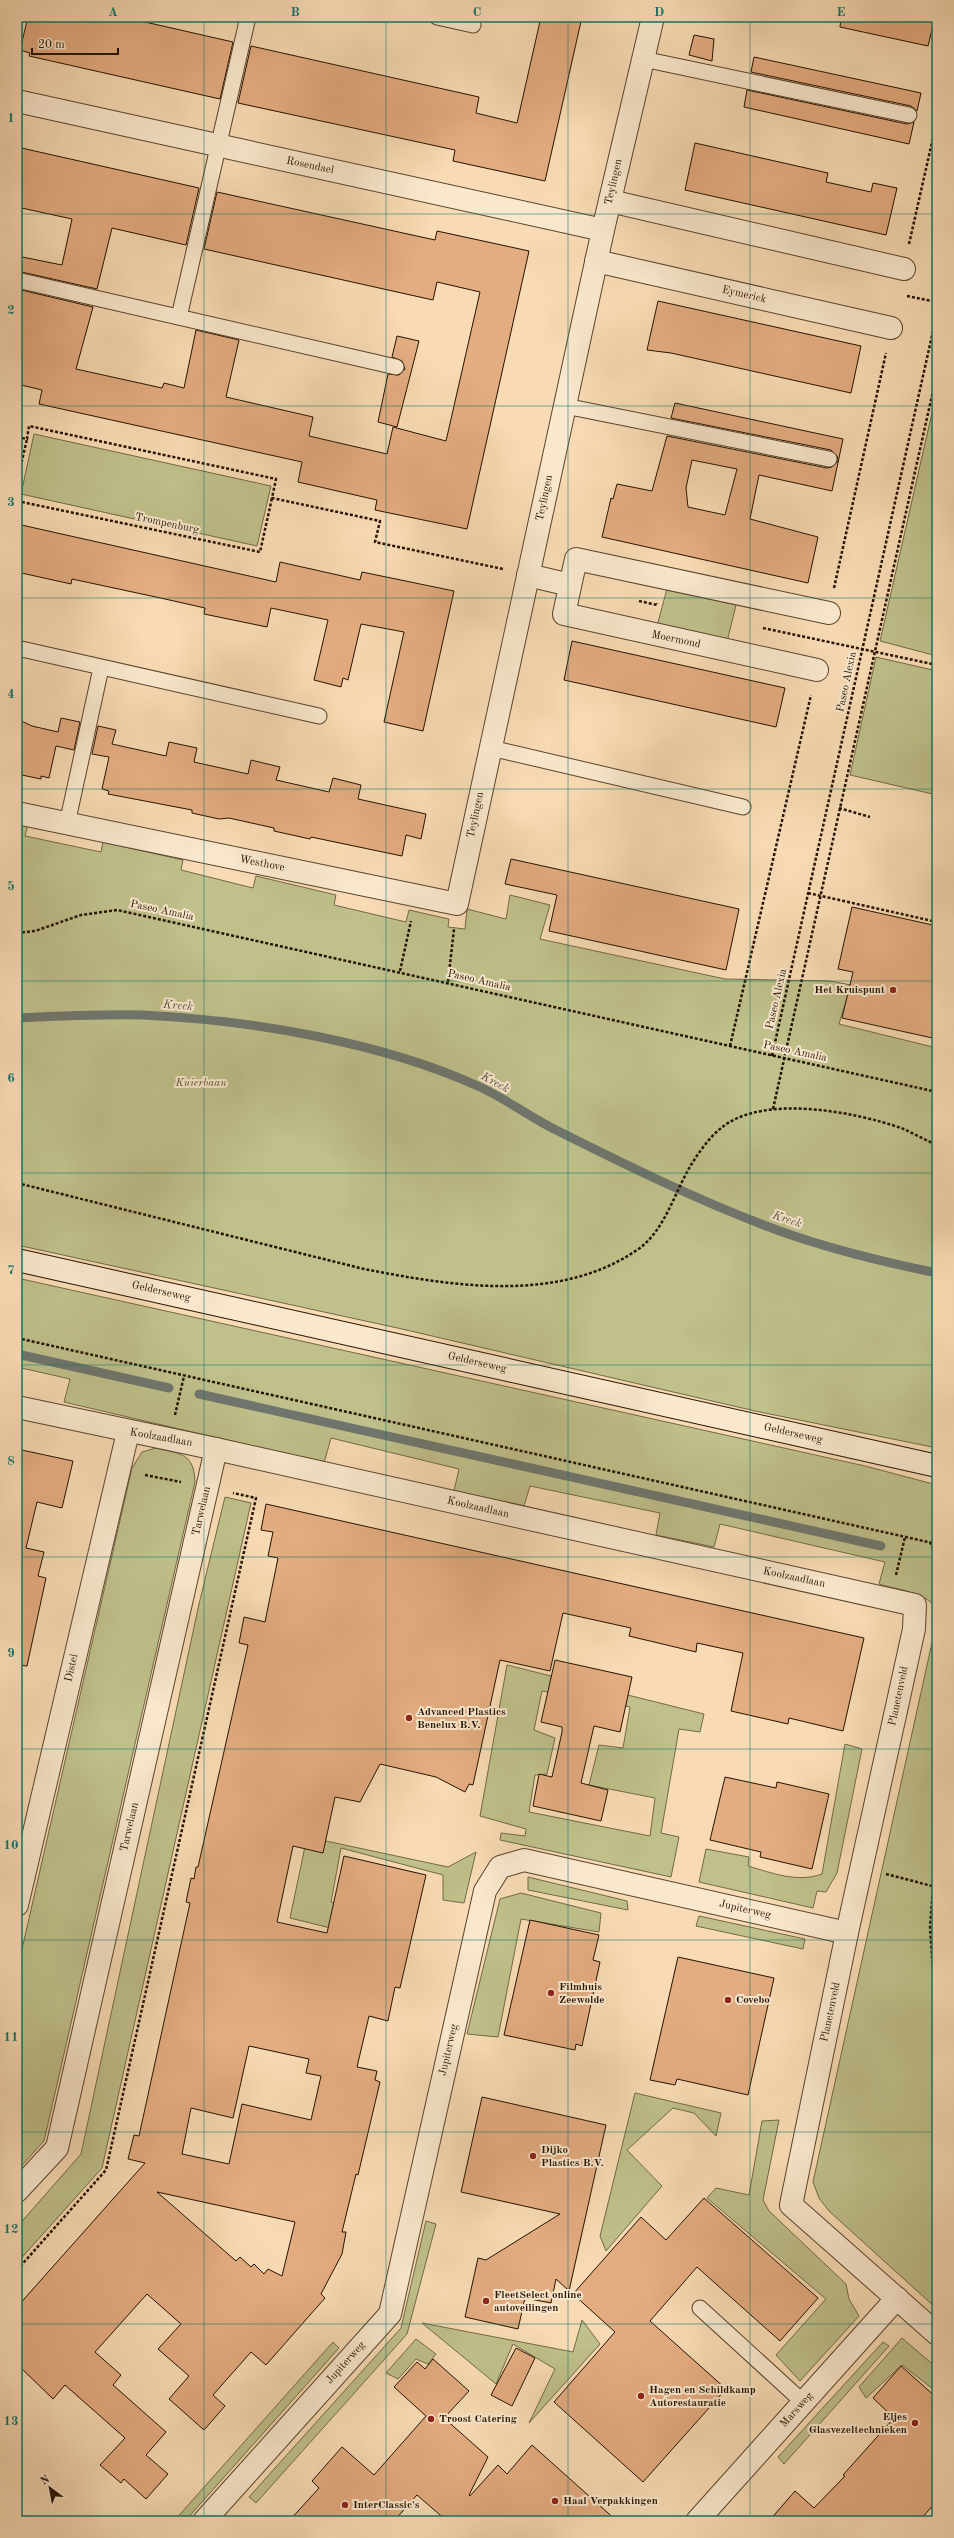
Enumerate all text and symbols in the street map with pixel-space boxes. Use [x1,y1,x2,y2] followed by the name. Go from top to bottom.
[108,6,118,19] text: A
[290,6,300,19] text: B
[473,6,481,19] text: C
[654,6,664,19] text: D
[837,6,846,19] text: E
[32,30,118,56] scale bar
[38,39,65,51] text: 20 m
[7,112,15,125] text: 1
[285,156,335,176] street label: Rosendael
[603,158,625,206] street label: Teylingen
[721,285,768,306] street label: Eymerick
[7,304,15,317] text: 2
[535,474,555,522] street label: Teylingen
[7,496,15,509] text: 3
[134,512,200,536] street label: Trompenburg
[650,629,702,651] street label: Moermond
[835,650,859,713] street label: Paseo Alexia
[7,688,15,701] text: 4
[466,791,486,839] street label: Teylingen
[239,854,285,874] street label: Westhove
[7,880,15,893] text: 5
[129,899,195,923] street label: Paseo Amalia
[765,967,789,1030] street label: Paseo Alexia
[446,968,512,994] street label: Paseo Amalia
[814,985,885,996] place label: Het Kruispunt
[888,985,898,995] marker: Het Kruispunt
[162,999,194,1013] water label: Kreek
[762,1040,828,1064] street label: Paseo Amalia
[478,1070,511,1095] water label: Kreek
[7,1072,15,1085] text: 6
[175,1078,227,1089] park label: Kuierbaan
[770,1209,803,1231] water label: Kreek
[7,1264,15,1277] text: 7
[130,1280,192,1304] street label: Gelderseweg
[446,1351,508,1375] street label: Gelderseweg
[762,1422,824,1446] street label: Gelderseweg
[129,1427,193,1449] street label: Koolzaadlaan
[7,1455,15,1468] text: 8
[191,1485,213,1537] street label: Tarwelaan
[446,1496,510,1521] street label: Koolzaadlaan
[762,1566,826,1590] street label: Koolzaadlaan
[7,1647,15,1660] text: 9
[63,1653,81,1683] street label: Distel
[887,1665,911,1727] street label: Planetenveld
[417,1707,506,1731] place label: Advanced Plastics Benelux B.V.
[404,1713,414,1723] marker: Advanced Plastics Benelux B.V.
[119,1801,141,1853] street label: Tarwelaan
[3,1839,19,1852] text: 10
[718,1899,772,1921] street label: Jupiterweg
[819,1981,843,2043] street label: Planetenveld
[559,1982,605,2006] place label: Filmhuis Zeewolde
[546,1988,556,1998] marker: Filmhuis Zeewolde
[723,1995,733,2005] marker: Covebo
[736,1995,770,2006] place label: Covebo
[438,2023,460,2077] street label: Jupiterweg
[3,2031,19,2044] text: 11
[541,2145,604,2169] place label: Dijko Plastics B.V.
[528,2151,538,2161] marker: Dijko Plastics B.V.
[3,2223,19,2236] text: 12
[494,2290,582,2314] place label: FleetSelect online autoveilingen
[481,2296,491,2306] marker: FleetSelect online autoveilingen
[324,2340,368,2386] street label: Jupiterweg
[649,2385,756,2409] place label: Hagen en Schildkamp Autorestauratie
[779,2390,815,2430] street label: Marsweg
[636,2391,646,2401] marker: Hagen en Schildkamp Autorestauratie
[809,2412,907,2436] place label: Eljes Glasvezeltechnieken
[426,2414,436,2424] marker: Troost Catering
[439,2414,517,2425] place label: Troost Catering
[3,2415,19,2428] text: 13
[910,2418,920,2428] marker: Eljes Glasvezeltechnieken
[30,2468,70,2508] north arrow
[39,2474,52,2488] text: N
[550,2496,560,2506] marker: Haal Verpakkingen
[563,2496,658,2507] place label: Haal Verpakkingen
[340,2500,350,2510] marker: InterClassic's
[353,2500,420,2511] place label: InterClassic's

